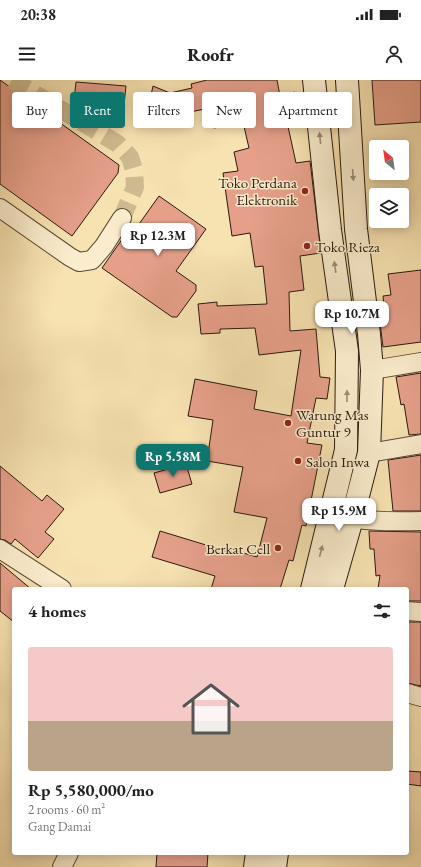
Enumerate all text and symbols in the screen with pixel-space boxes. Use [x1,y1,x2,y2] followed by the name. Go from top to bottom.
[20,5,56,24] text: 20:38
[16,43,38,65] icon: menu
[187,43,234,66] text: Roofr
[383,43,405,65] icon: person
[12,92,62,128] chip: Buy
[70,92,125,128] chip: Rent
[133,92,194,128] chip: Filters
[202,92,256,128] chip: New
[264,92,352,128] chip: Apartment
[317,132,324,144] one-way arrow
[369,140,409,180] north arrow
[369,140,409,228] map controls
[350,169,356,182] one-way arrow
[218,173,298,209] place label: Toko Perdana Elektronik
[300,186,310,196] marker: Toko Perdana Elektronik
[369,188,409,228] button: layers
[117,223,199,257] pin: Rp 12.3M
[130,227,186,244] text: Rp 12.3M
[315,237,380,256] place label: Toko Rieza
[302,241,312,251] marker: Toko Rieza
[332,261,338,273] one-way arrow
[311,301,393,335] pin: Rp 10.7M
[324,305,380,322] text: Rp 10.7M
[344,389,350,402] one-way arrow
[296,405,369,441] place label: Warung Mas Guntur 9
[283,418,293,428] marker: Warung Mas Guntur 9
[132,444,214,478] pin: Rp 5.58M
[145,448,201,465] text: Rp 5.58M
[306,452,370,471] place label: Salon Inwa
[293,456,303,466] marker: Salon Inwa
[298,498,380,532] pin: Rp 15.9M
[311,502,367,519] text: Rp 15.9M
[206,539,270,558] place label: Berkat Cell
[273,543,283,553] marker: Berkat Cell
[318,545,324,557] one-way arrow
[28,600,86,622] text: 4 homes
[371,600,393,622] icon: filters
[175,673,247,745] icon: home
[28,779,154,801] text: Rp 5,580,000/mo
[28,801,105,818] text: 2 rooms · 60 m²
[28,818,91,835] text: Gang Damai

